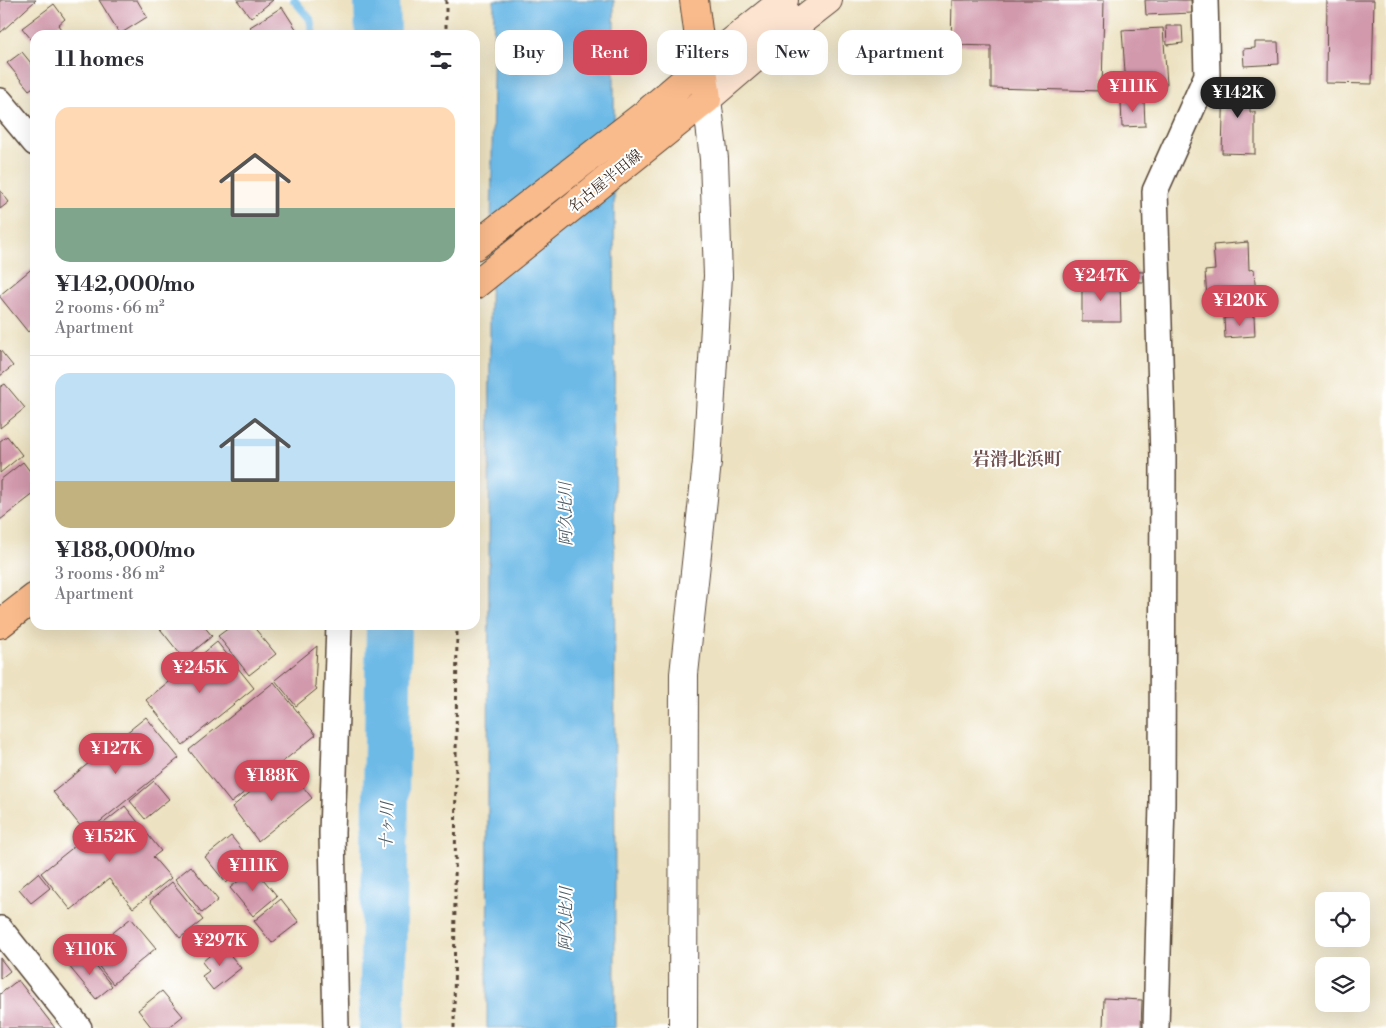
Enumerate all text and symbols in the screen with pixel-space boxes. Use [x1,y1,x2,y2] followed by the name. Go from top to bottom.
[495,30,563,75] chip: Buy
[573,30,647,75] chip: Rent
[657,30,747,75] chip: Filters
[757,30,828,75] chip: New
[838,30,962,75] chip: Apartment
[427,46,455,74] icon: filters
[55,47,144,73] text: 11 homes
[1098,70,1168,113] pin: ¥111K
[1203,76,1273,119] pin: ¥142K
[1108,77,1158,97] text: ¥111K
[1212,83,1264,103] text: ¥142K
[210,140,300,230] icon: home
[564,146,646,217] street label: 名古屋半田線
[1066,260,1136,302] pin: ¥247K
[1074,266,1128,286] text: ¥247K
[55,272,195,298] text: ¥142,000/mo
[1205,284,1275,327] pin: ¥120K
[1213,291,1267,311] text: ¥120K
[55,298,165,318] text: 2 rooms · 66 m²
[55,318,134,338] text: Apartment
[210,405,300,495] icon: home
[972,448,1062,471] district label: 岩滑北浜町
[555,480,577,546] water label: 阿久比川
[55,538,195,564] text: ¥188,000/mo
[55,564,165,584] text: 3 rooms · 86 m²
[55,584,134,604] text: Apartment
[165,652,235,694] pin: ¥245K
[172,658,228,678] text: ¥245K
[81,732,151,775] pin: ¥127K
[90,739,142,759] text: ¥127K
[237,760,307,802] pin: ¥188K
[245,766,299,786] text: ¥188K
[377,800,397,850] water label: 十ヶ川
[75,820,145,863] pin: ¥152K
[84,827,136,847] text: ¥152K
[218,850,288,892] pin: ¥111K
[228,856,278,876] text: ¥111K
[555,885,577,951] water label: 阿久比川
[1315,892,1370,1012] map controls
[1315,892,1370,947] button: locate
[185,924,255,967] pin: ¥297K
[193,931,247,951] text: ¥297K
[55,934,125,976] pin: ¥110K
[64,940,116,960] text: ¥110K
[1315,957,1370,1012] button: layers

